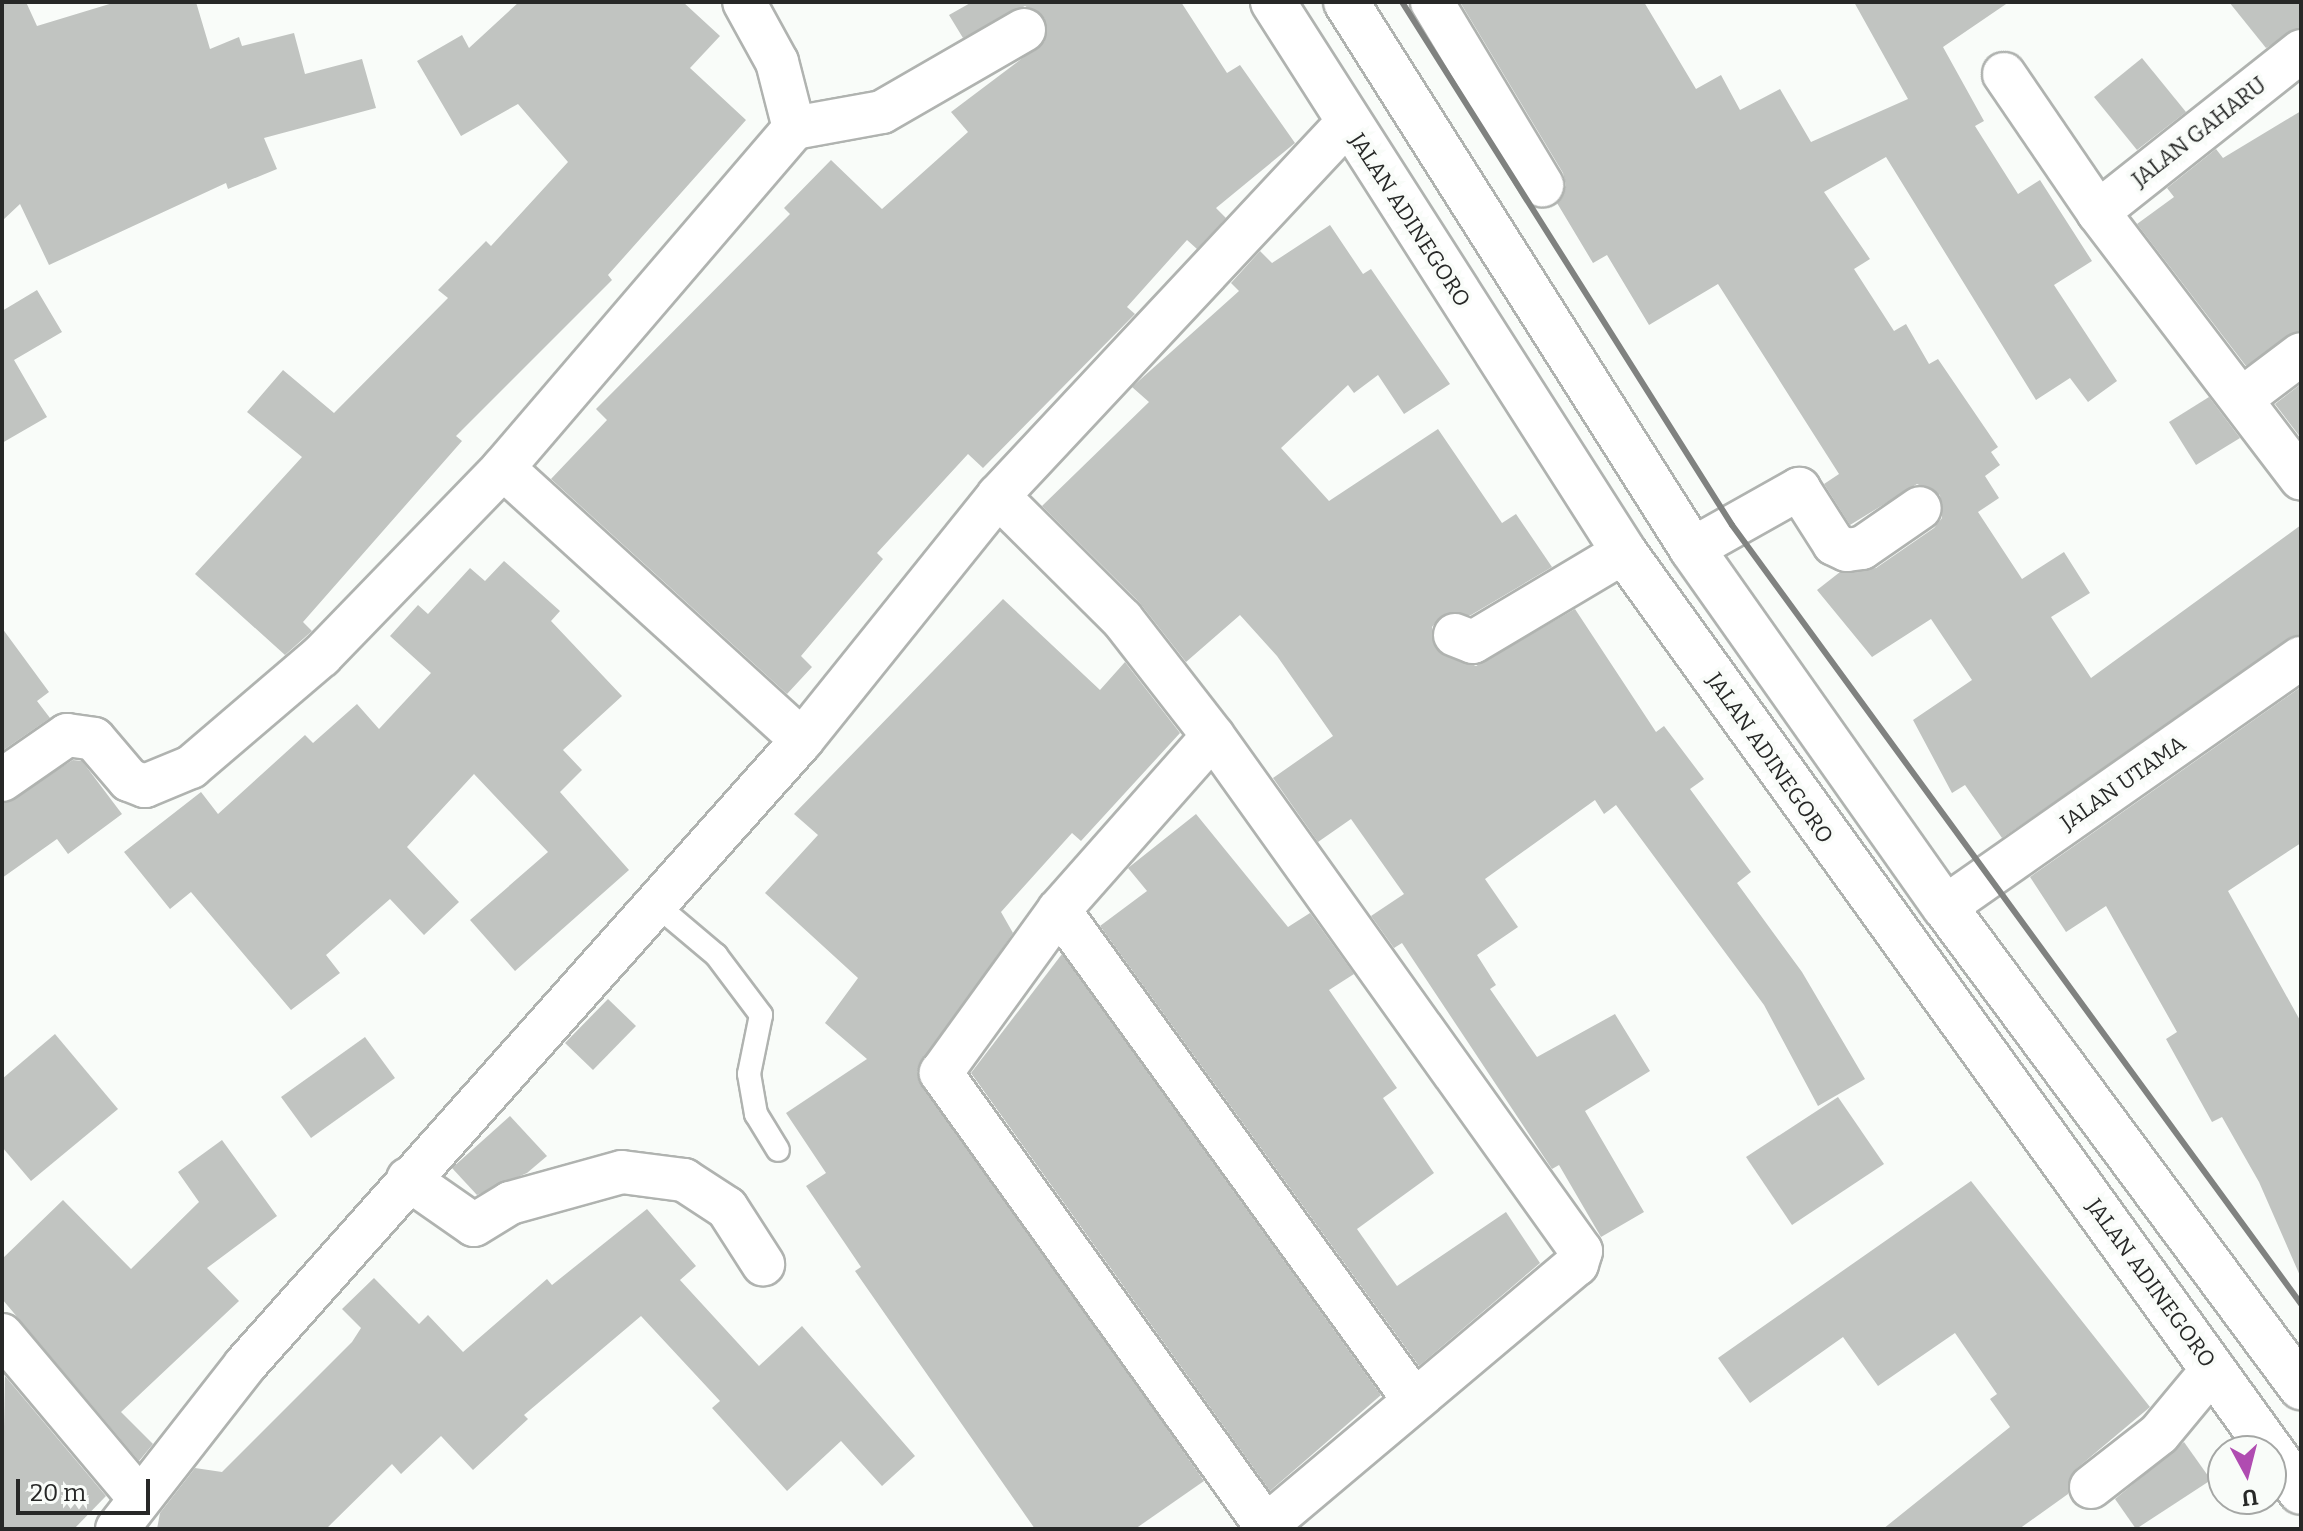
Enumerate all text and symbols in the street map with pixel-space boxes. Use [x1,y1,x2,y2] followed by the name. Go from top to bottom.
[2127,71,2271,193] street label: JALAN GAHARU
[1344,128,1476,312] street label: JALAN ADINEGORO
[1701,668,1839,848] street label: JALAN ADINEGORO
[2055,730,2191,836] street label: JALAN UTAMA
[2081,1194,2221,1372] street label: JALAN ADINEGORO
[2207,1435,2287,1515] north arrow
[20,1463,154,1513] scale bar
[30,1479,86,1507] text: 20 m
[2240,1483,2259,1512] text: U

